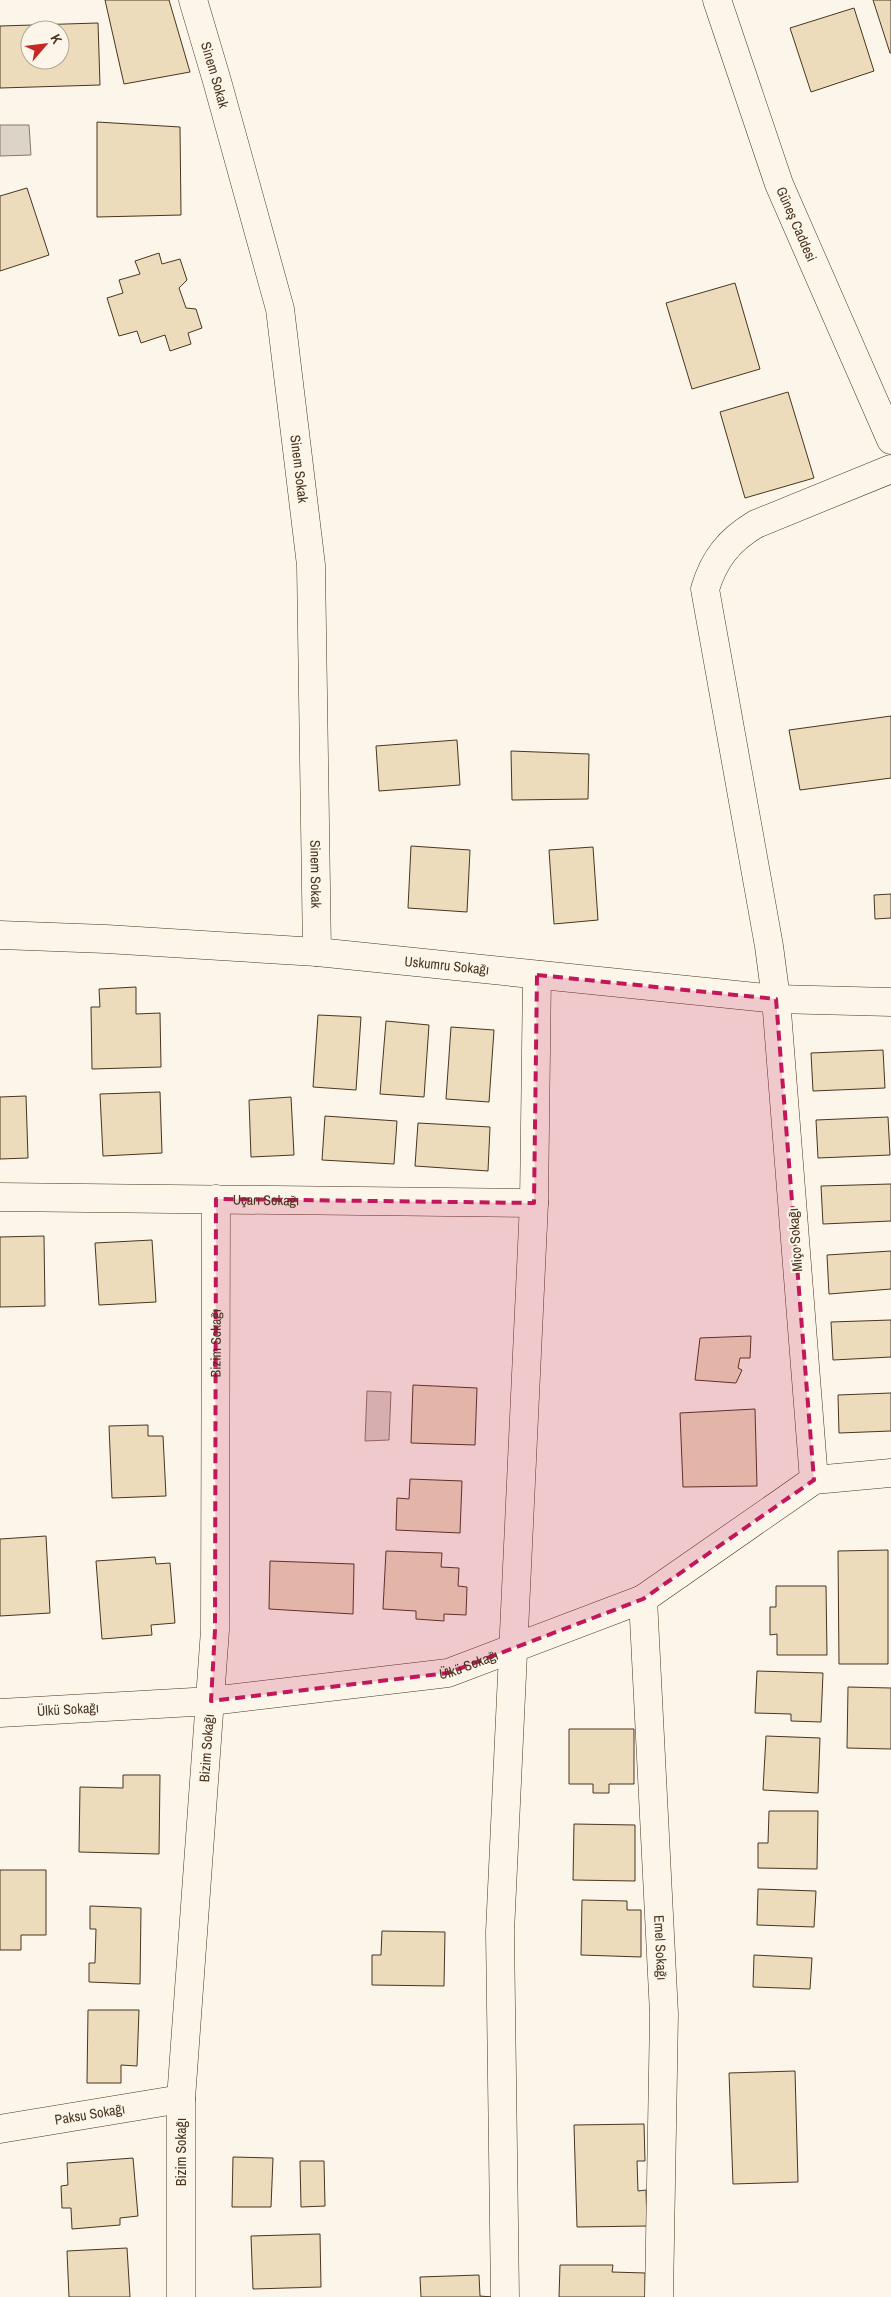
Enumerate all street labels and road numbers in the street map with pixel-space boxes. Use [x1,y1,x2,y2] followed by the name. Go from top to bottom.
[197,39,233,110] street label: Sinem Sokak
[772,184,821,264] street label: Güneş Caddesi
[286,434,312,504] street label: Sinem Sokak
[306,840,325,909] street label: Sinem Sokak
[404,952,490,979] street label: Uskumru Sokağı
[233,1191,299,1209] street label: Uçarı Sokağı
[784,1208,806,1272] street label: Miço Sokağı
[207,1309,225,1377] street label: Bizim Sokağı
[438,1646,501,1683] street label: Ülkü Sokağı
[36,1698,99,1720] street label: Ülkü Sokağı
[195,1713,218,1783] street label: Bizim Sokağı
[650,1915,671,1981] street label: Emel Sokağı
[53,2099,126,2129] street label: Paksu Sokağı
[172,2118,190,2186] street label: Bizim Sokağı

